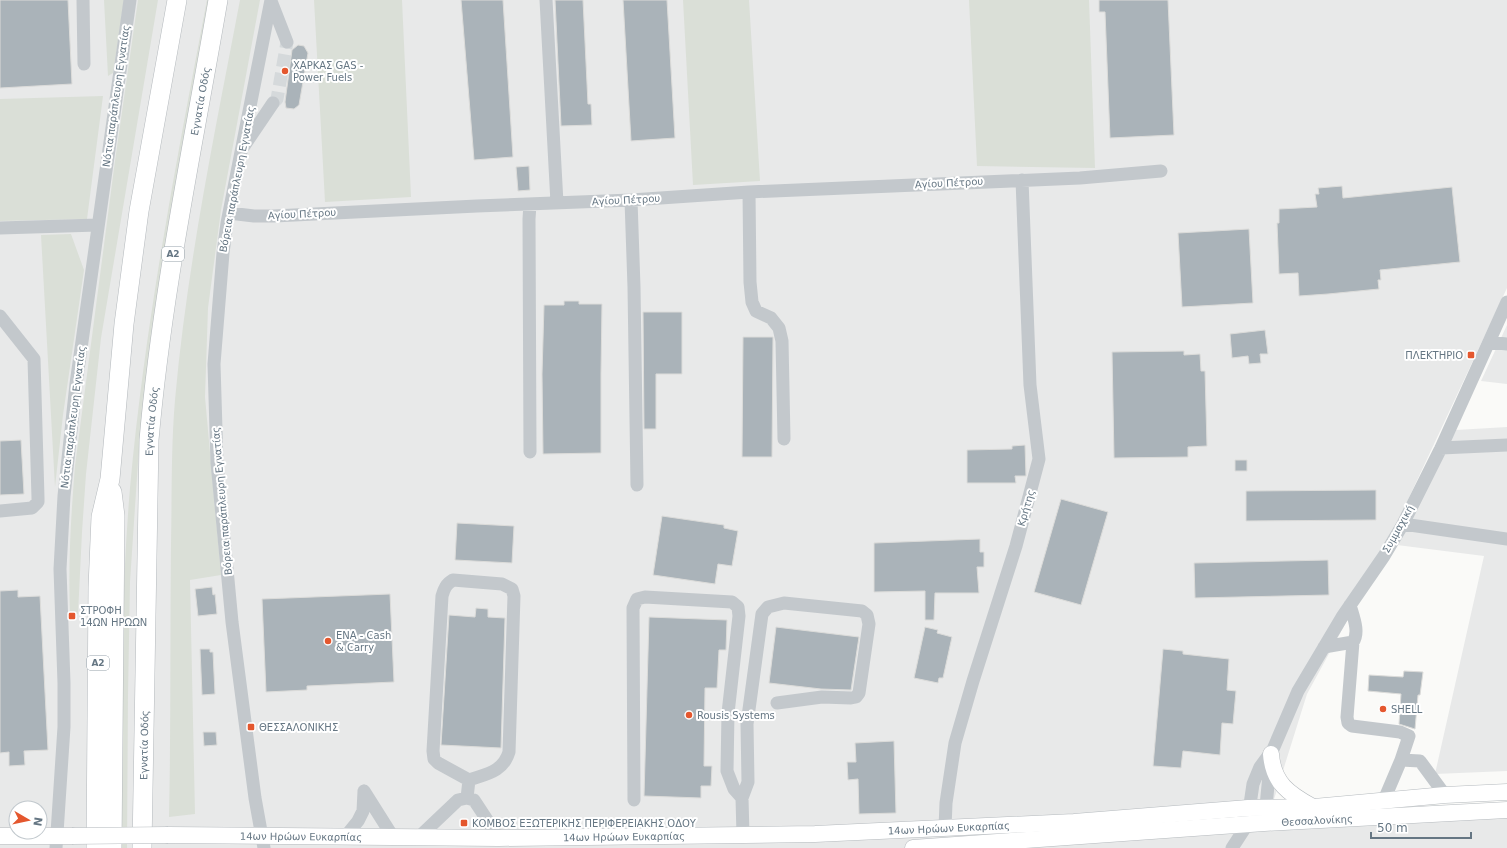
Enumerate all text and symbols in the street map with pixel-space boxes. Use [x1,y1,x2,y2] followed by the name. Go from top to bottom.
[101,24,131,168] street label: Νότια παράπλευρη Εγνατίας
[293,60,364,83] place label: ΧΑΡΚΑΣ GAS - Power Fuels
[188,66,212,136] street label: Εγνατία Οδός
[280,66,290,76] marker: ΧΑΡΚΑΣ GAS - Power Fuels
[217,105,257,253] street label: Βόρεια παράπλευρη Εγνατίας
[915,176,984,190] street label: Αγίου Πέτρου
[592,193,661,207] street label: Αγίου Πέτρου
[268,207,337,221] street label: Αγίου Πέτρου
[162,247,184,261] road number: Α2
[59,345,87,489] street label: Νότια παράπλευρη Εγνατίας
[1405,350,1463,361] place label: ΠΛΕΚΤΗΡΙΟ
[1466,350,1476,360] marker: ΠΛΕΚΤΗΡΙΟ
[143,386,160,456] street label: Εγνατία Οδός
[210,426,234,576] street label: Βόρεια παράπλευρη Εγνατίας
[1016,488,1036,528] street label: Κρήτης
[1380,503,1416,555] street label: Συμμαχική
[80,605,147,628] place label: ΣΤΡΟΦΗ 14ΩΝ ΗΡΩΩΝ
[67,611,77,621] marker: ΣΤΡΟΦΗ 14ΩΝ ΗΡΩΩΝ
[336,630,391,653] place label: ENA - Cash & Carry
[323,636,333,646] marker: ENA - Cash & Carry
[87,656,109,670] road number: Α2
[1378,704,1388,714] marker: SHELL
[1391,704,1423,715] place label: SHELL
[138,710,150,780] street label: Εγνατία Οδός
[684,710,694,720] marker: Rousis Systems
[697,710,775,721] place label: Rousis Systems
[246,722,256,732] marker: ΘΕΣΣΑΛΟΝΙΚΗΣ
[259,722,338,733] place label: ΘΕΣΣΑΛΟΝΙΚΗΣ
[8,800,48,840] north arrow
[1281,813,1353,828] street label: Θεσσαλονίκης
[1371,814,1471,840] scale bar
[30,816,45,827] text: N
[459,818,469,828] marker: ΚΟΜΒΟΣ ΕΞΩΤΕΡΙΚΗΣ ΠΕΡΙΦΕΡΕΙΑΚΗΣ ΟΔΟΥ
[472,818,697,829] place label: ΚΟΜΒΟΣ ΕΞΩΤΕΡΙΚΗΣ ΠΕΡΙΦΕΡΕΙΑΚΗΣ ΟΔΟΥ
[888,819,1010,836] street label: 14ων Ηρώων Ευκαρπίας
[1377,821,1408,835] text: 50 m
[240,830,362,842] street label: 14ων Ηρώων Ευκαρπίας
[563,830,685,843] street label: 14ων Ηρώων Ευκαρπίας

